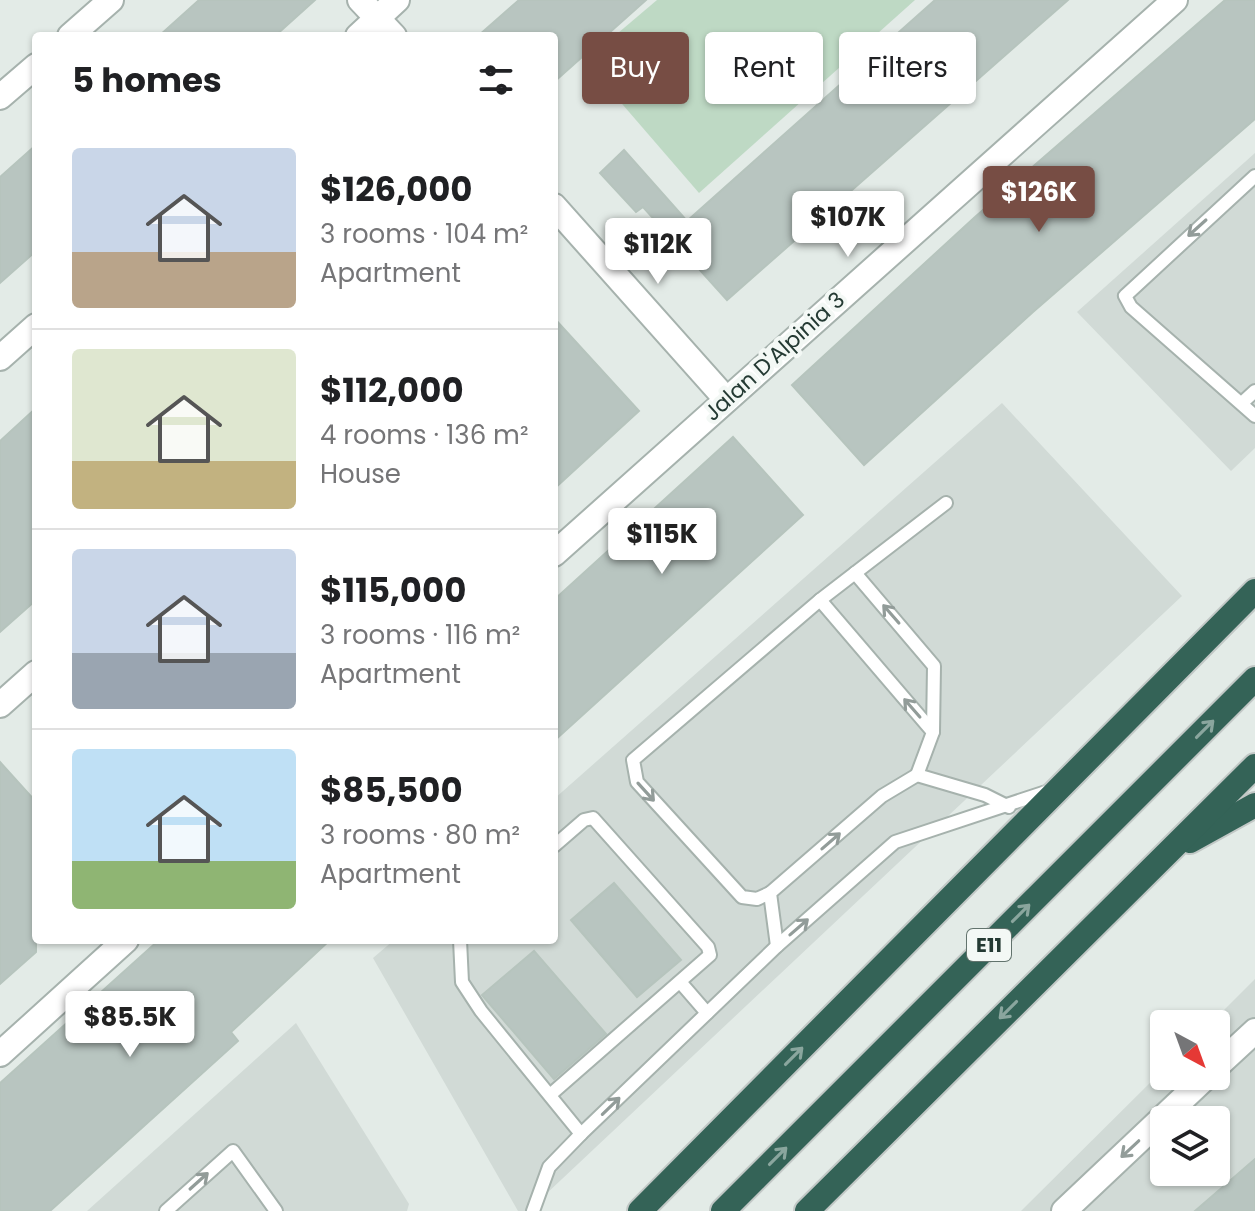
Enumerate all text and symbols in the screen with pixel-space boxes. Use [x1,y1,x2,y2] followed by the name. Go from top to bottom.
[582,32,689,104] chip: Buy
[705,32,823,104] chip: Rent
[839,32,976,104] chip: Filters
[72,56,222,104] text: 5 homes
[474,58,518,102] icon: filters
[320,165,473,213] text: $126,000
[983,166,1095,234] pin: $126K
[1001,174,1077,210] text: $126K
[136,180,232,276] icon: home
[792,191,904,259] pin: $107K
[810,199,886,235] text: $107K
[320,216,528,252] text: 3 rooms · 104 m²
[602,218,714,286] pin: $112K
[1188,219,1208,237] one-way arrow
[623,226,693,262] text: $112K
[320,255,461,291] text: Apartment
[697,285,851,428] street label: Jalan D'Alpinia 3
[320,366,464,414] text: $112,000
[136,381,232,477] icon: home
[320,417,528,453] text: 4 rooms · 136 m²
[320,456,401,492] text: House
[606,508,718,576] pin: $115K
[626,516,698,552] text: $115K
[320,566,466,614] text: $115,000
[136,581,232,677] icon: home
[882,604,900,624] one-way arrow
[320,617,520,653] text: 3 rooms · 116 m²
[320,656,461,692] text: Apartment
[903,698,921,718] one-way arrow
[1195,720,1214,739] one-way arrow
[320,766,463,814] text: $85,500
[136,781,232,877] icon: home
[637,782,655,802] one-way arrow
[320,817,520,853] text: 3 rooms · 80 m²
[821,832,841,850] one-way arrow
[320,856,461,892] text: Apartment
[1011,903,1031,922] one-way arrow
[789,918,809,936] one-way arrow
[967,929,1011,961] road number: E11
[65,991,195,1059] pin: $85.5K
[83,999,177,1035] text: $85.5K
[999,1000,1018,1019] one-way arrow
[1150,1010,1230,1090] north arrow
[1150,1010,1230,1186] map controls
[784,1047,803,1066] one-way arrow
[601,1096,621,1115] one-way arrow
[1150,1106,1230,1186] button: layers
[1120,1139,1140,1158] one-way arrow
[768,1147,787,1166] one-way arrow
[189,1173,209,1191] one-way arrow

